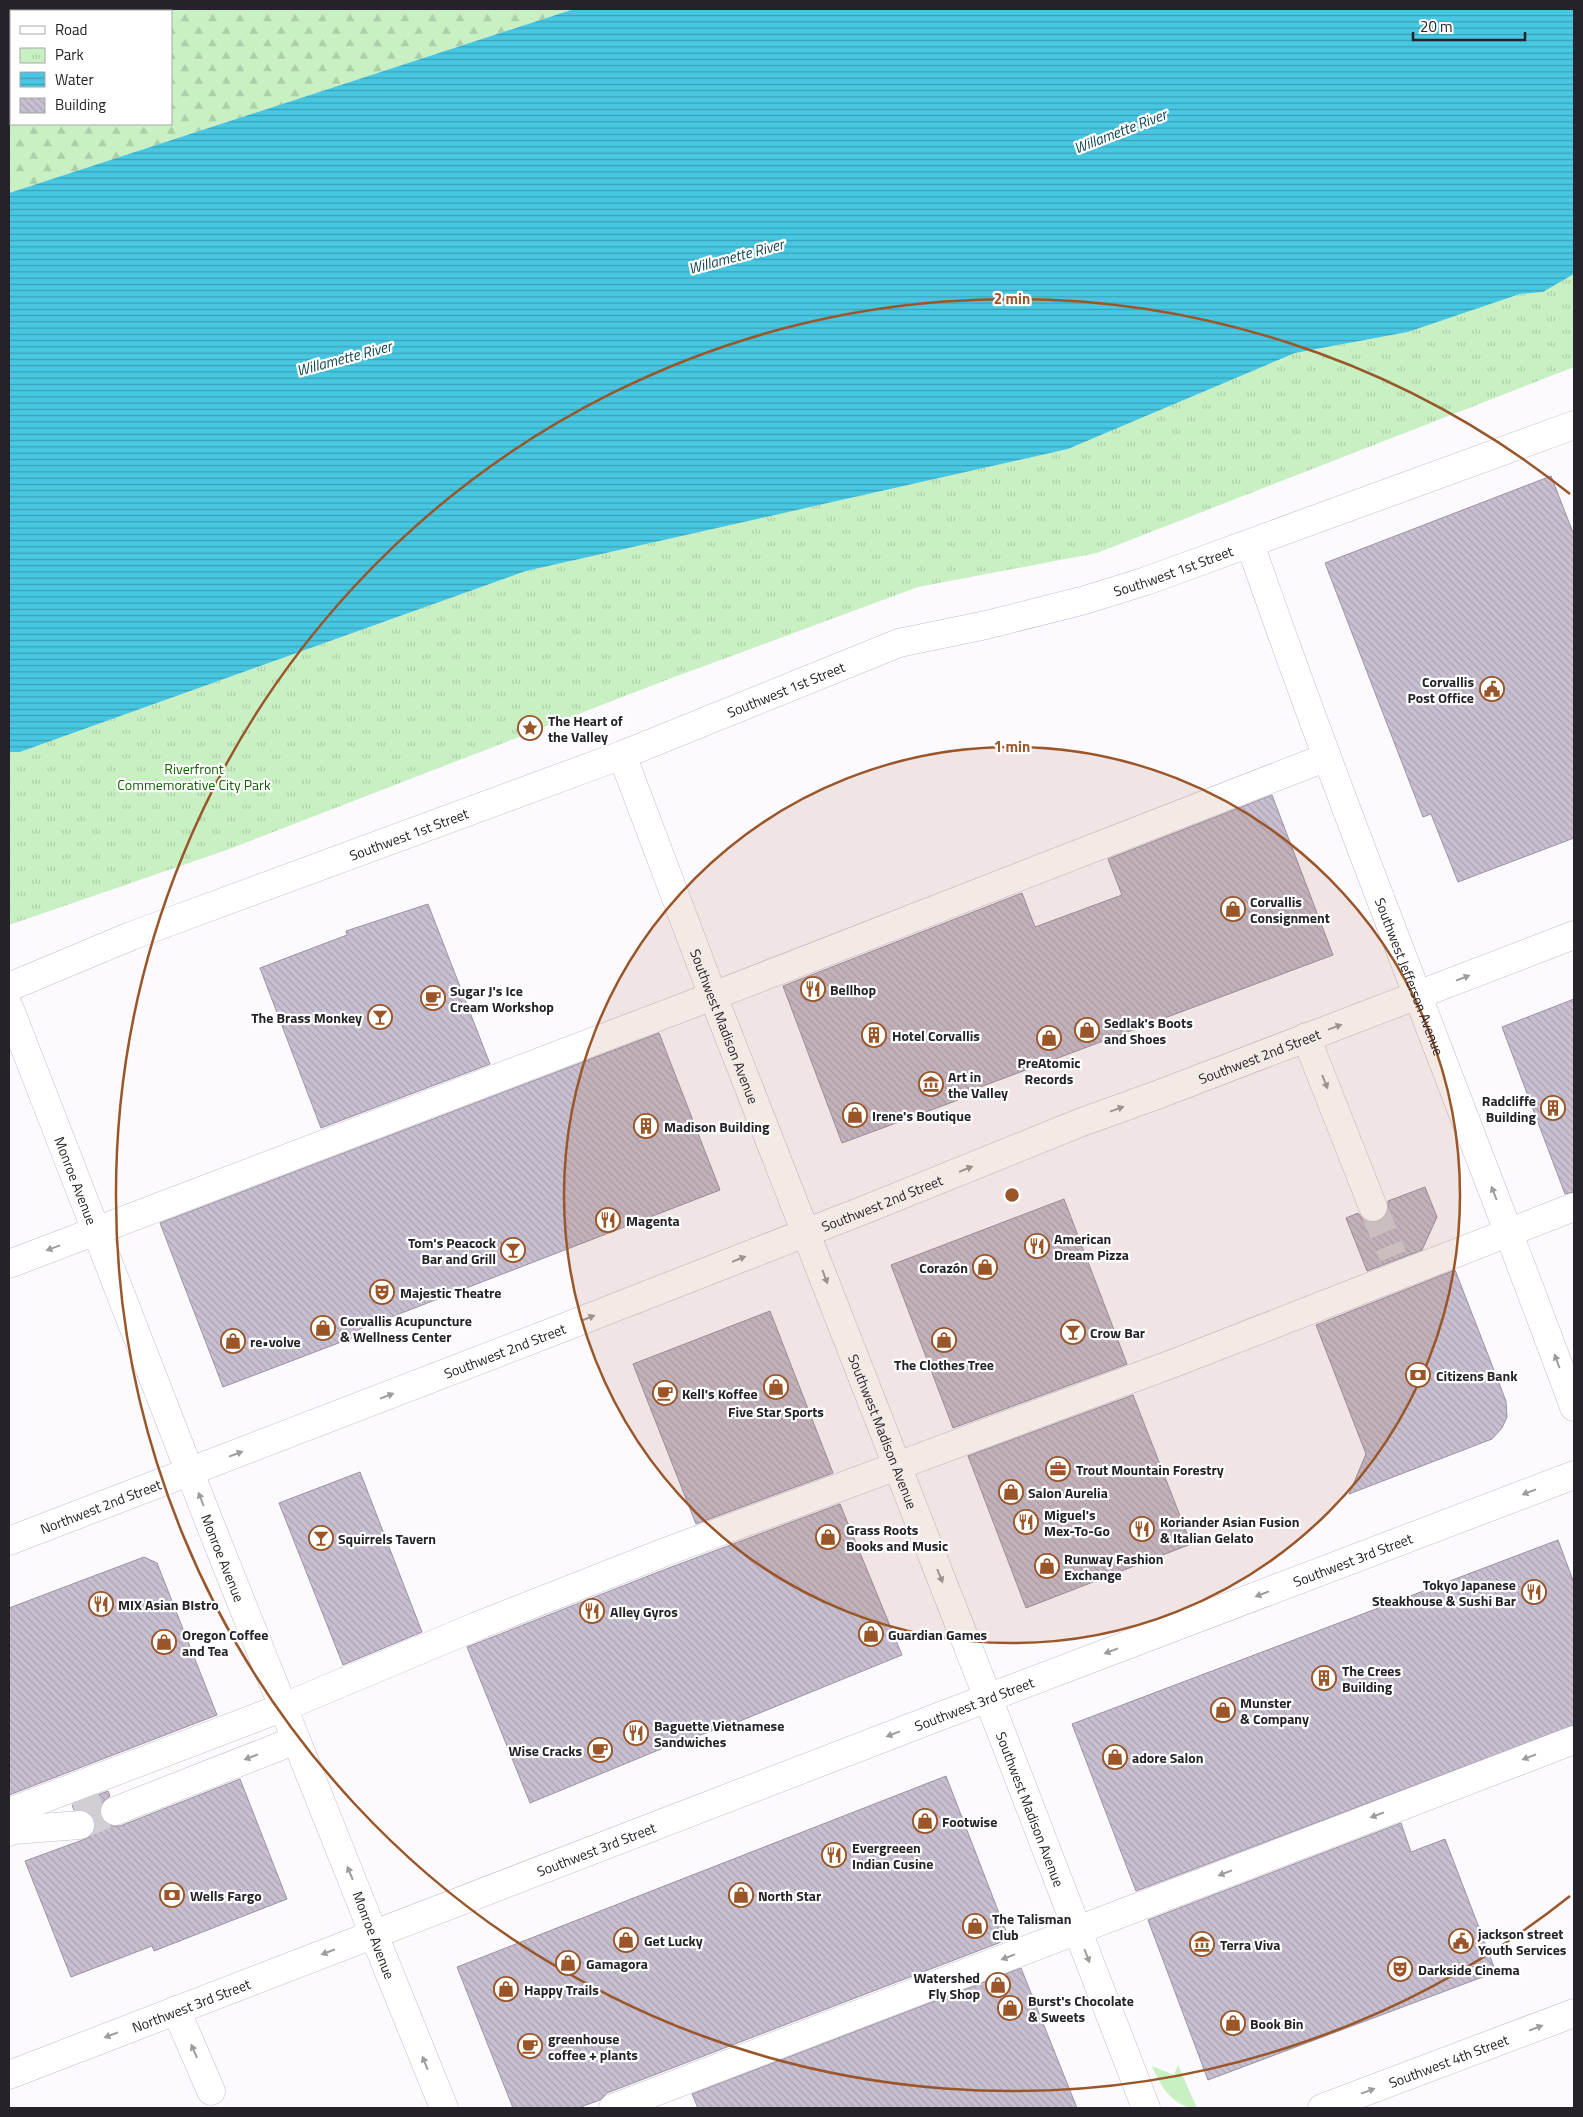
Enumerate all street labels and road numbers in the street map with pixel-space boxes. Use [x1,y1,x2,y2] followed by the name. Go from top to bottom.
[1110,540,1236,601] street label: Southwest 1st Street
[723,656,848,722] street label: Southwest 1st Street
[346,802,471,865] street label: Southwest 1st Street
[1370,894,1450,1058] street label: Southwest Jefferson Avenue
[686,946,765,1107] street label: Southwest Madison Avenue
[1195,1023,1323,1089] street label: Southwest 2nd Street
[50,1133,103,1227] street label: Monroe Avenue
[818,1169,946,1236] street label: Southwest 2nd Street
[441,1317,569,1383] street label: Southwest 2nd Street
[844,1351,923,1512] street label: Southwest Madison Avenue
[37,1473,164,1539] street label: Northwest 2nd Street
[197,1511,250,1605] street label: Monroe Avenue
[1290,1527,1415,1592] street label: Southwest 3rd Street
[911,1671,1037,1736] street label: Southwest 3rd Street
[991,1728,1070,1890] street label: Southwest Madison Avenue
[533,1816,659,1881] street label: Southwest 3rd Street
[348,1888,400,1982] street label: Monroe Avenue
[129,1972,253,2037] street label: Northwest 3rd Street
[1385,2028,1511,2093] street label: Southwest 4th Street

